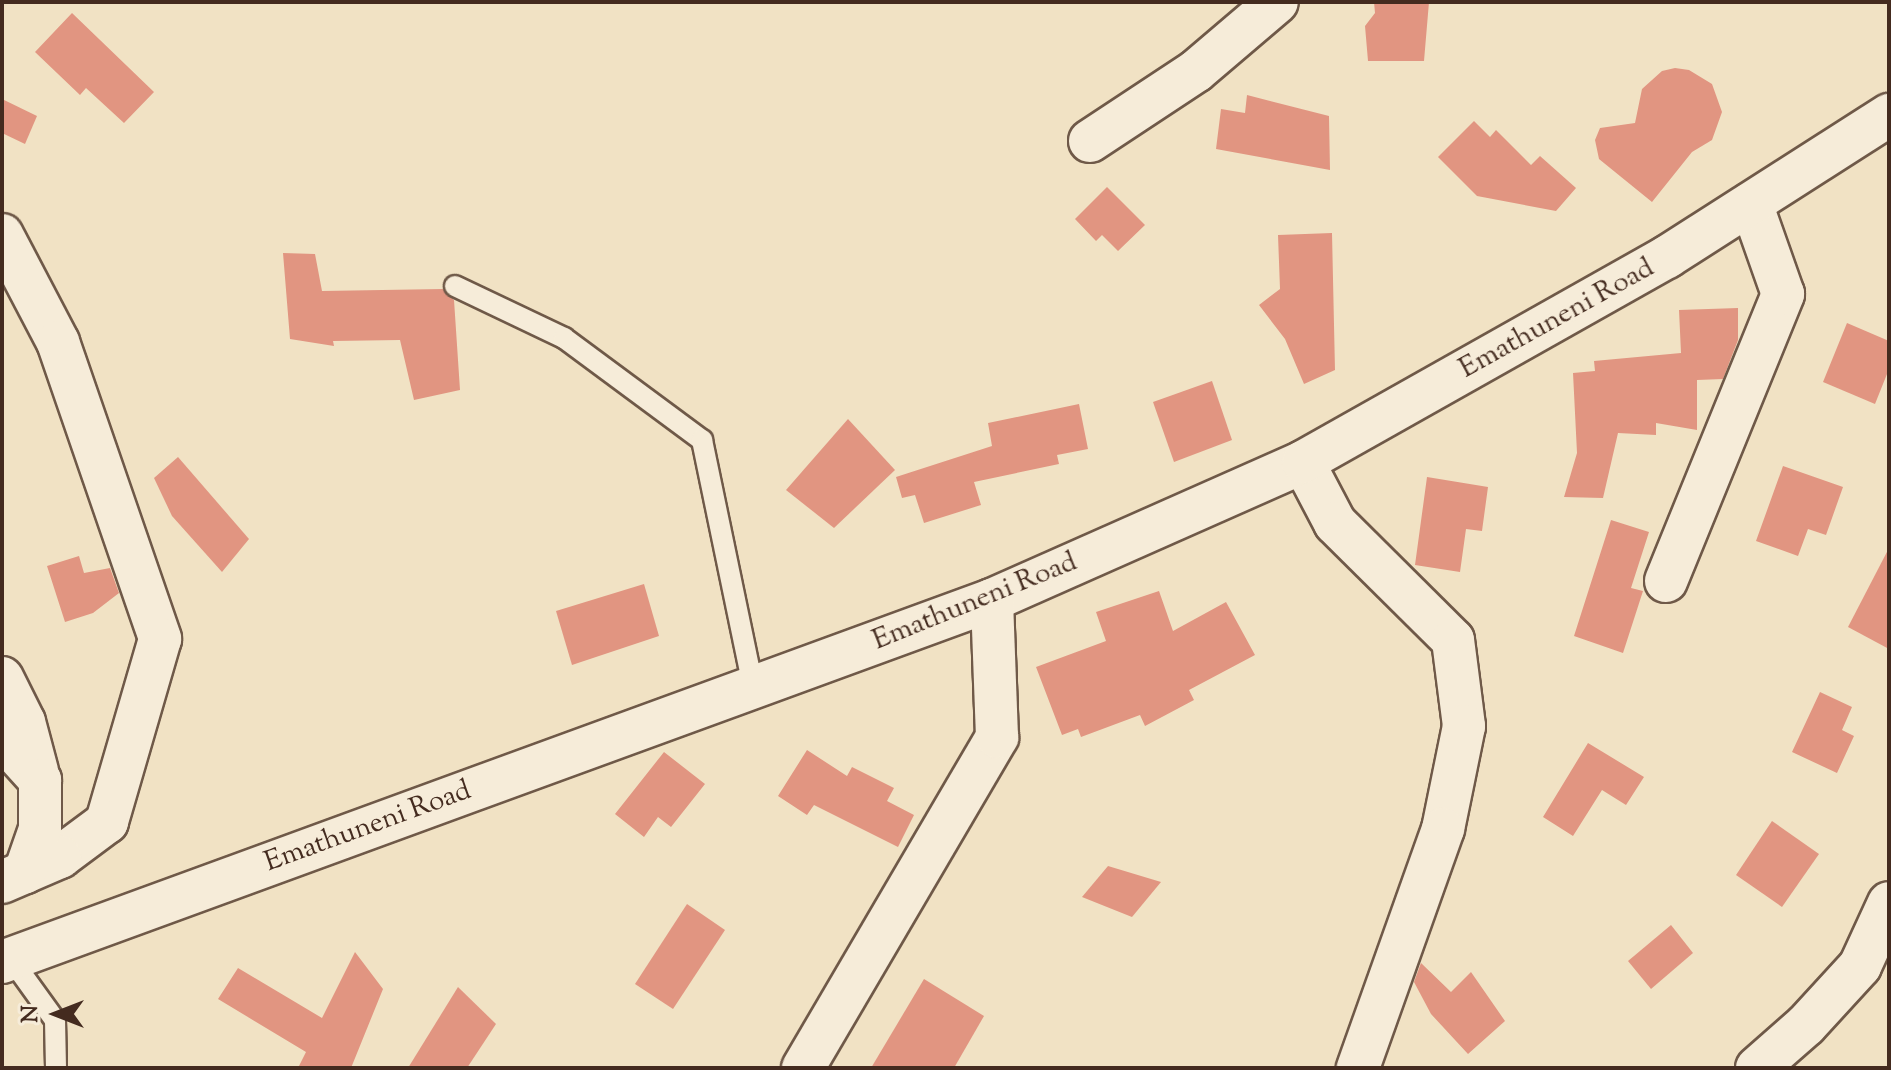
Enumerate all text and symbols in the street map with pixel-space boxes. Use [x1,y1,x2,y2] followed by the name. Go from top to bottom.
[1454,252,1660,386] street label: Emathuneni Road
[868,546,1082,658] street label: Emathuneni Road
[260,774,476,880] street label: Emathuneni Road
[16,974,96,1054] north arrow
[16,1005,48,1023] text: N

